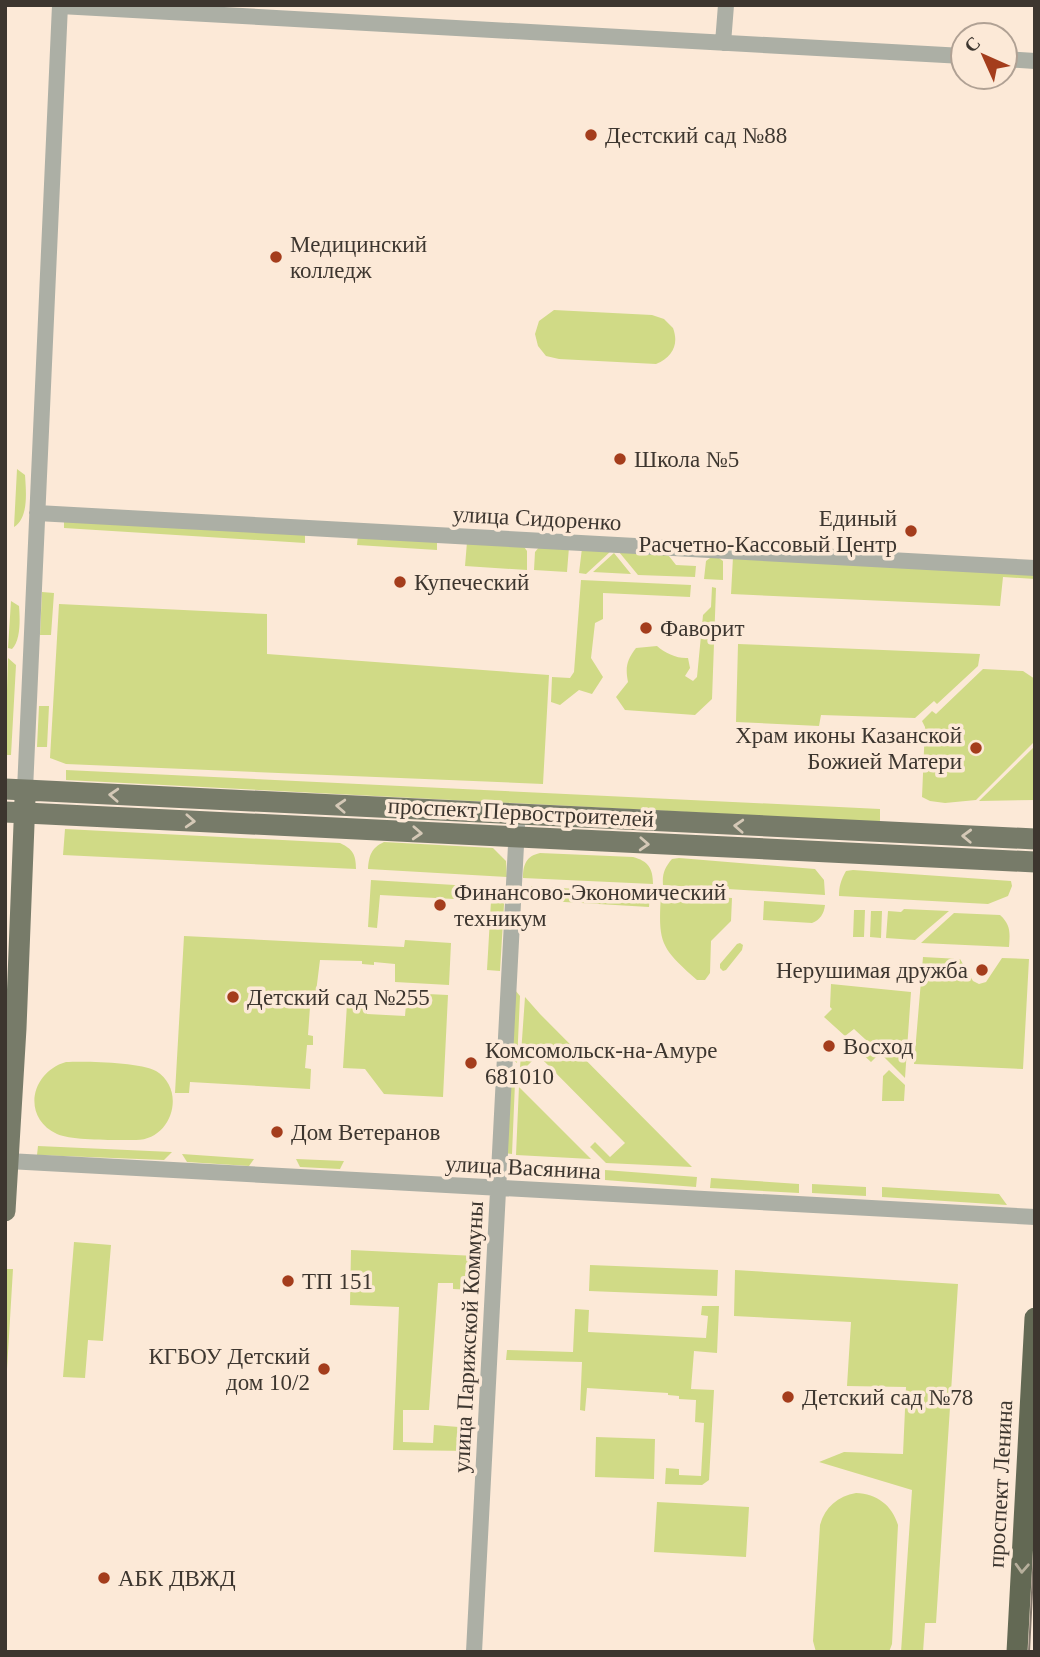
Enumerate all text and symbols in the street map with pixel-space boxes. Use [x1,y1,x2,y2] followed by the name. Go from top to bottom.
[949,21,1019,91] north arrow
[960,32,985,57] text: С
[605,123,787,148] place label: Дестский сад №88
[583,127,599,143] marker: Дестский сад №88
[290,232,427,283] place label: Медицинский колледж
[268,249,284,265] marker: Медицинский колледж
[634,447,739,472] place label: Школа №5
[612,451,628,467] marker: Школа №5
[452,502,622,535] street label: улица Сидоренко
[638,506,897,557] place label: Единый Расчетно-Кассовый Центр
[903,523,919,539] marker: Единый Расчетно-Кассовый Центр
[414,570,529,595] place label: Купеческий
[392,574,408,590] marker: Купеческий
[660,616,744,641] place label: Фаворит
[638,620,654,636] marker: Фаворит
[735,723,962,774] place label: Храм иконы Казанской Божией Матери
[968,740,984,756] marker: Храм иконы Казанской Божией Матери
[108,787,119,802] one-way arrow
[387,793,655,832] street label: проспект Первостроителей
[335,799,346,814] one-way arrow
[185,814,196,829] one-way arrow
[734,819,745,834] one-way arrow
[412,825,423,840] one-way arrow
[961,829,972,844] one-way arrow
[639,837,650,852] one-way arrow
[454,880,726,931] place label: Финансово-Экономический техникум
[432,897,448,913] marker: Финансово-Экономический техникум
[776,958,968,983] place label: Нерушимая дружба
[974,962,990,978] marker: Нерушимая дружба
[247,985,430,1010] place label: Детский сад №255
[225,989,241,1005] marker: Детский сад №255
[843,1034,914,1059] place label: Восход
[485,1038,717,1089] place label: Комсомольск-на-Амуре 681010
[821,1038,837,1054] marker: Восход
[463,1055,479,1071] marker: Комсомольск-на-Амуре 681010
[291,1120,440,1145] place label: Дом Ветеранов
[269,1124,285,1140] marker: Дом Ветеранов
[444,1151,602,1184] street label: улица Васянина
[449,1201,488,1474] street label: улица Парижской Коммуны
[302,1269,373,1294] place label: ТП 151
[280,1273,296,1289] marker: ТП 151
[148,1344,310,1395] place label: КГБОУ Детский дом 10/2
[316,1361,332,1377] marker: КГБОУ Детский дом 10/2
[802,1385,973,1410] place label: Детский сад №78
[780,1389,796,1405] marker: Детский сад №78
[984,1399,1017,1569] street label: проспект Ленина
[1014,1563,1029,1574] one-way arrow
[118,1566,236,1591] place label: АБК ДВЖД
[96,1570,112,1586] marker: АБК ДВЖД

